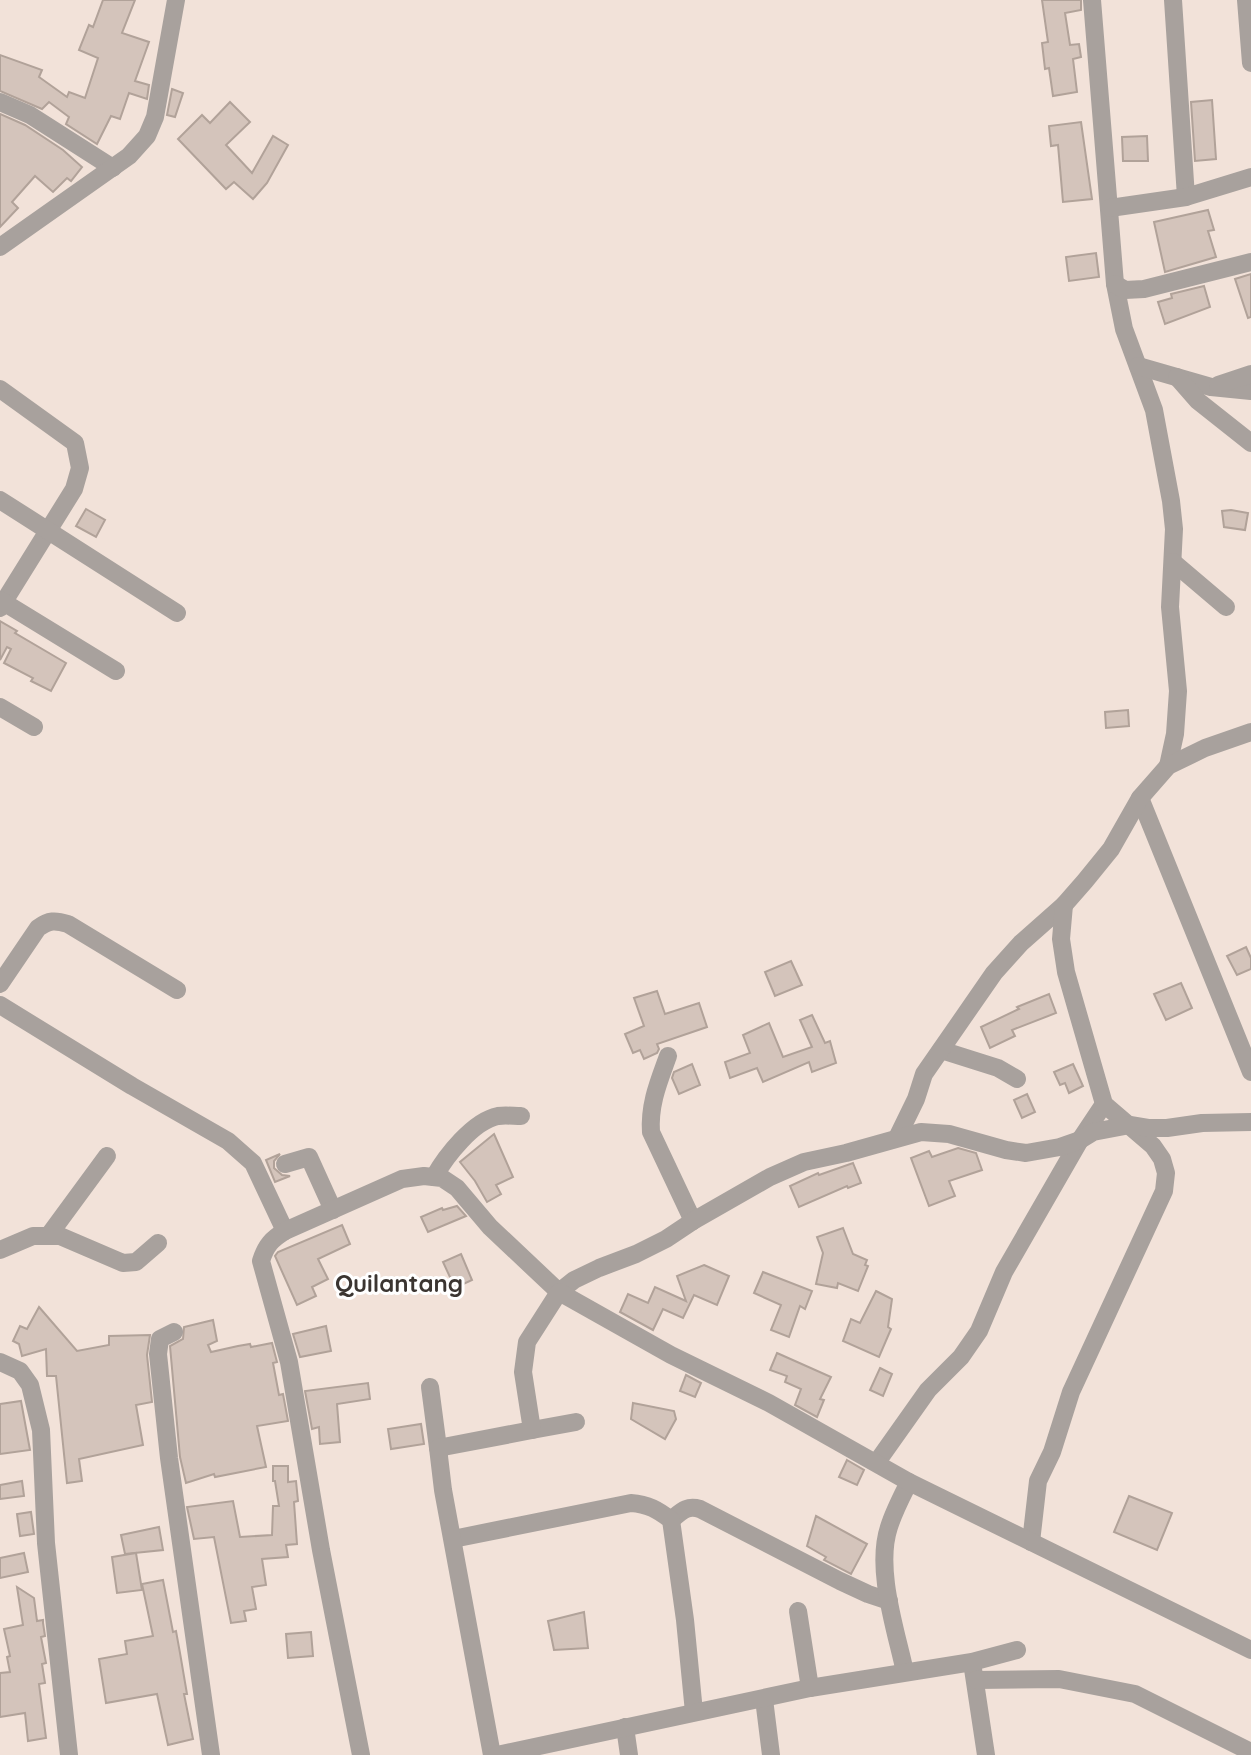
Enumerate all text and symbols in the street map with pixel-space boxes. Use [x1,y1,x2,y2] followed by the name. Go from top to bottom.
[335,1268,463,1298] district label: Quilantang

